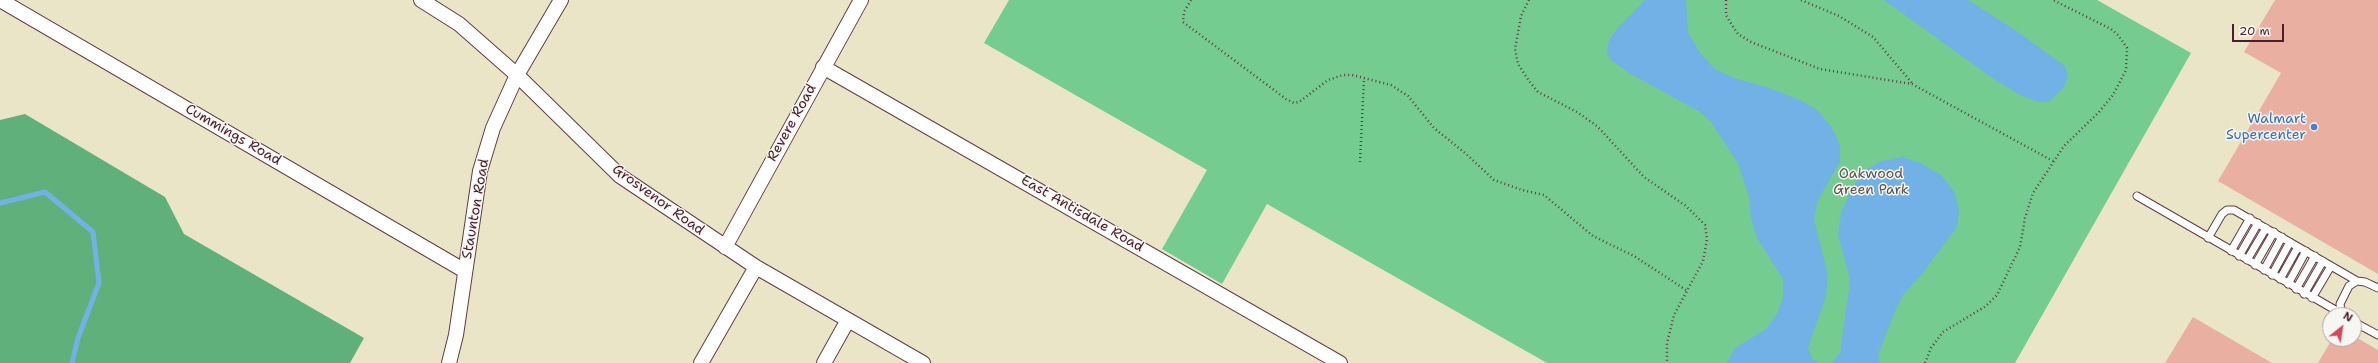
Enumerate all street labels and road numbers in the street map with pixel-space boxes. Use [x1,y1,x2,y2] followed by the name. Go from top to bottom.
[764,82,820,164] street label: Revere Road
[182,101,284,169] street label: Cummings Road
[459,158,493,260] street label: Staunton Road
[609,161,707,239] street label: Grosvenor Road
[1018,172,1146,256] street label: East Antisdale Road

